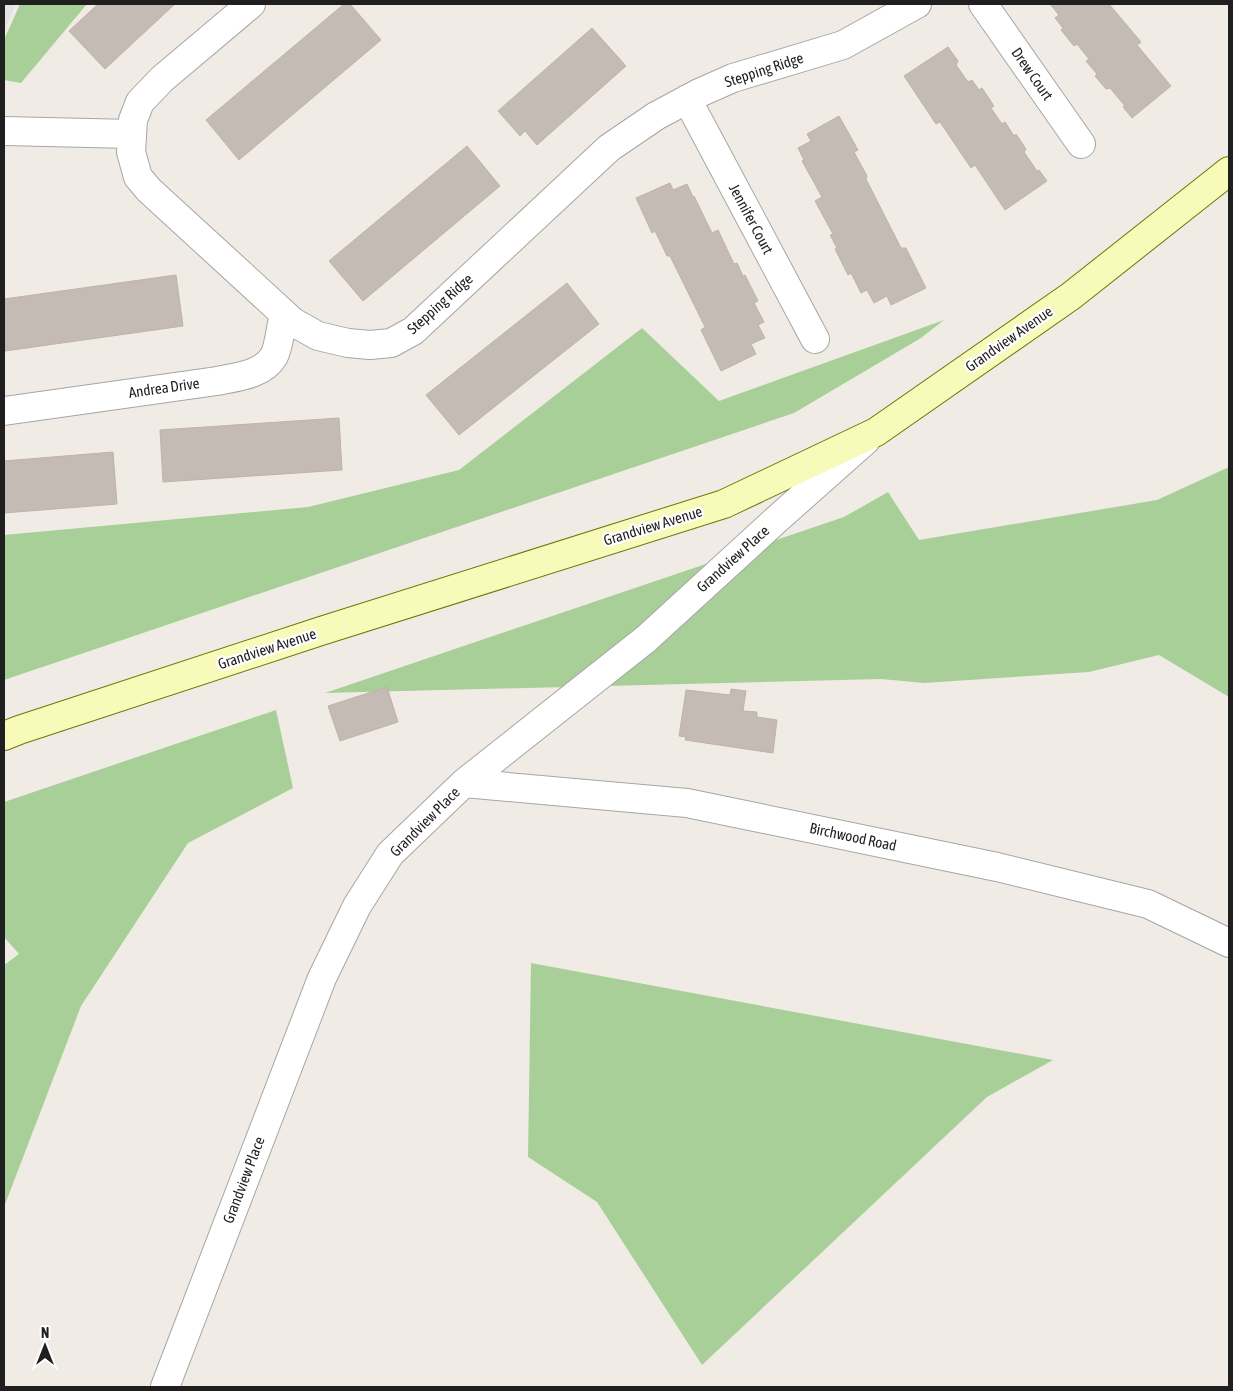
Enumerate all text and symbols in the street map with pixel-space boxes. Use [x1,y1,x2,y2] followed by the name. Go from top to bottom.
[1008,44,1057,103] street label: Drew Court
[722,49,806,90] street label: Stepping Ridge
[726,181,777,257] street label: Jennifer Court
[404,270,476,337] street label: Stepping Ridge
[962,302,1056,375] street label: Grandview Avenue
[128,374,201,401] street label: Andrea Drive
[601,502,704,549] street label: Grandview Avenue
[693,522,772,596] street label: Grandview Place
[216,625,318,672] street label: Grandview Avenue
[386,783,463,860] street label: Grandview Place
[808,819,898,854] street label: Birchwood Road
[219,1134,268,1226] street label: Grandview Place
[20,1321,70,1371] north arrow
[41,1325,49,1341] text: N

